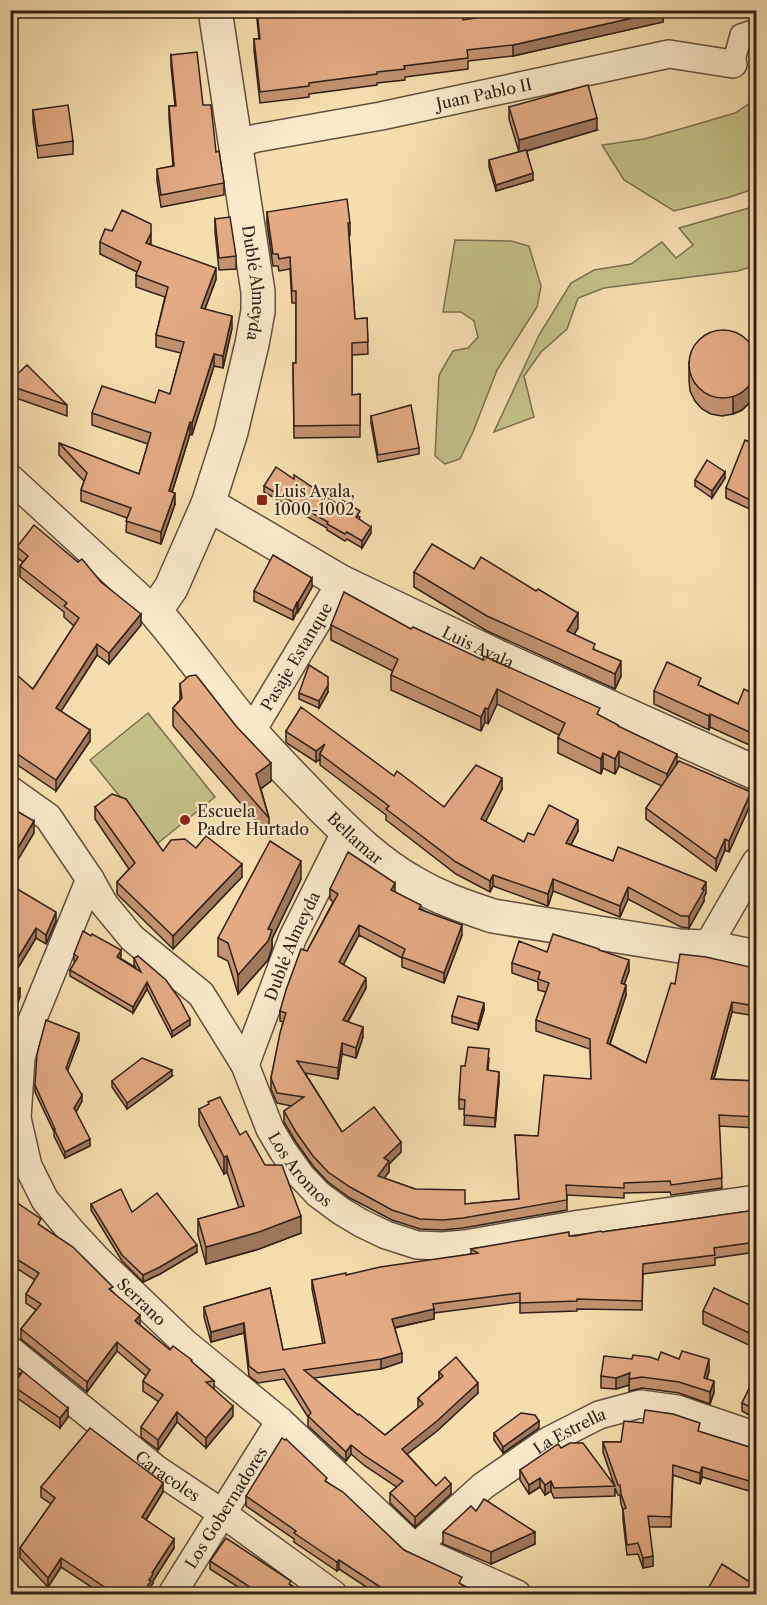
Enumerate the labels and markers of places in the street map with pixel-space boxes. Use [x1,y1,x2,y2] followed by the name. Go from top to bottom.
[274,481,355,519] place label: Luis Ayala, 1000-1002
[255,493,269,507] marker: Luis Ayala, 1000-1002
[197,801,309,839] place label: Escuela Padre Hurtado
[178,813,192,827] marker: Escuela Padre Hurtado

